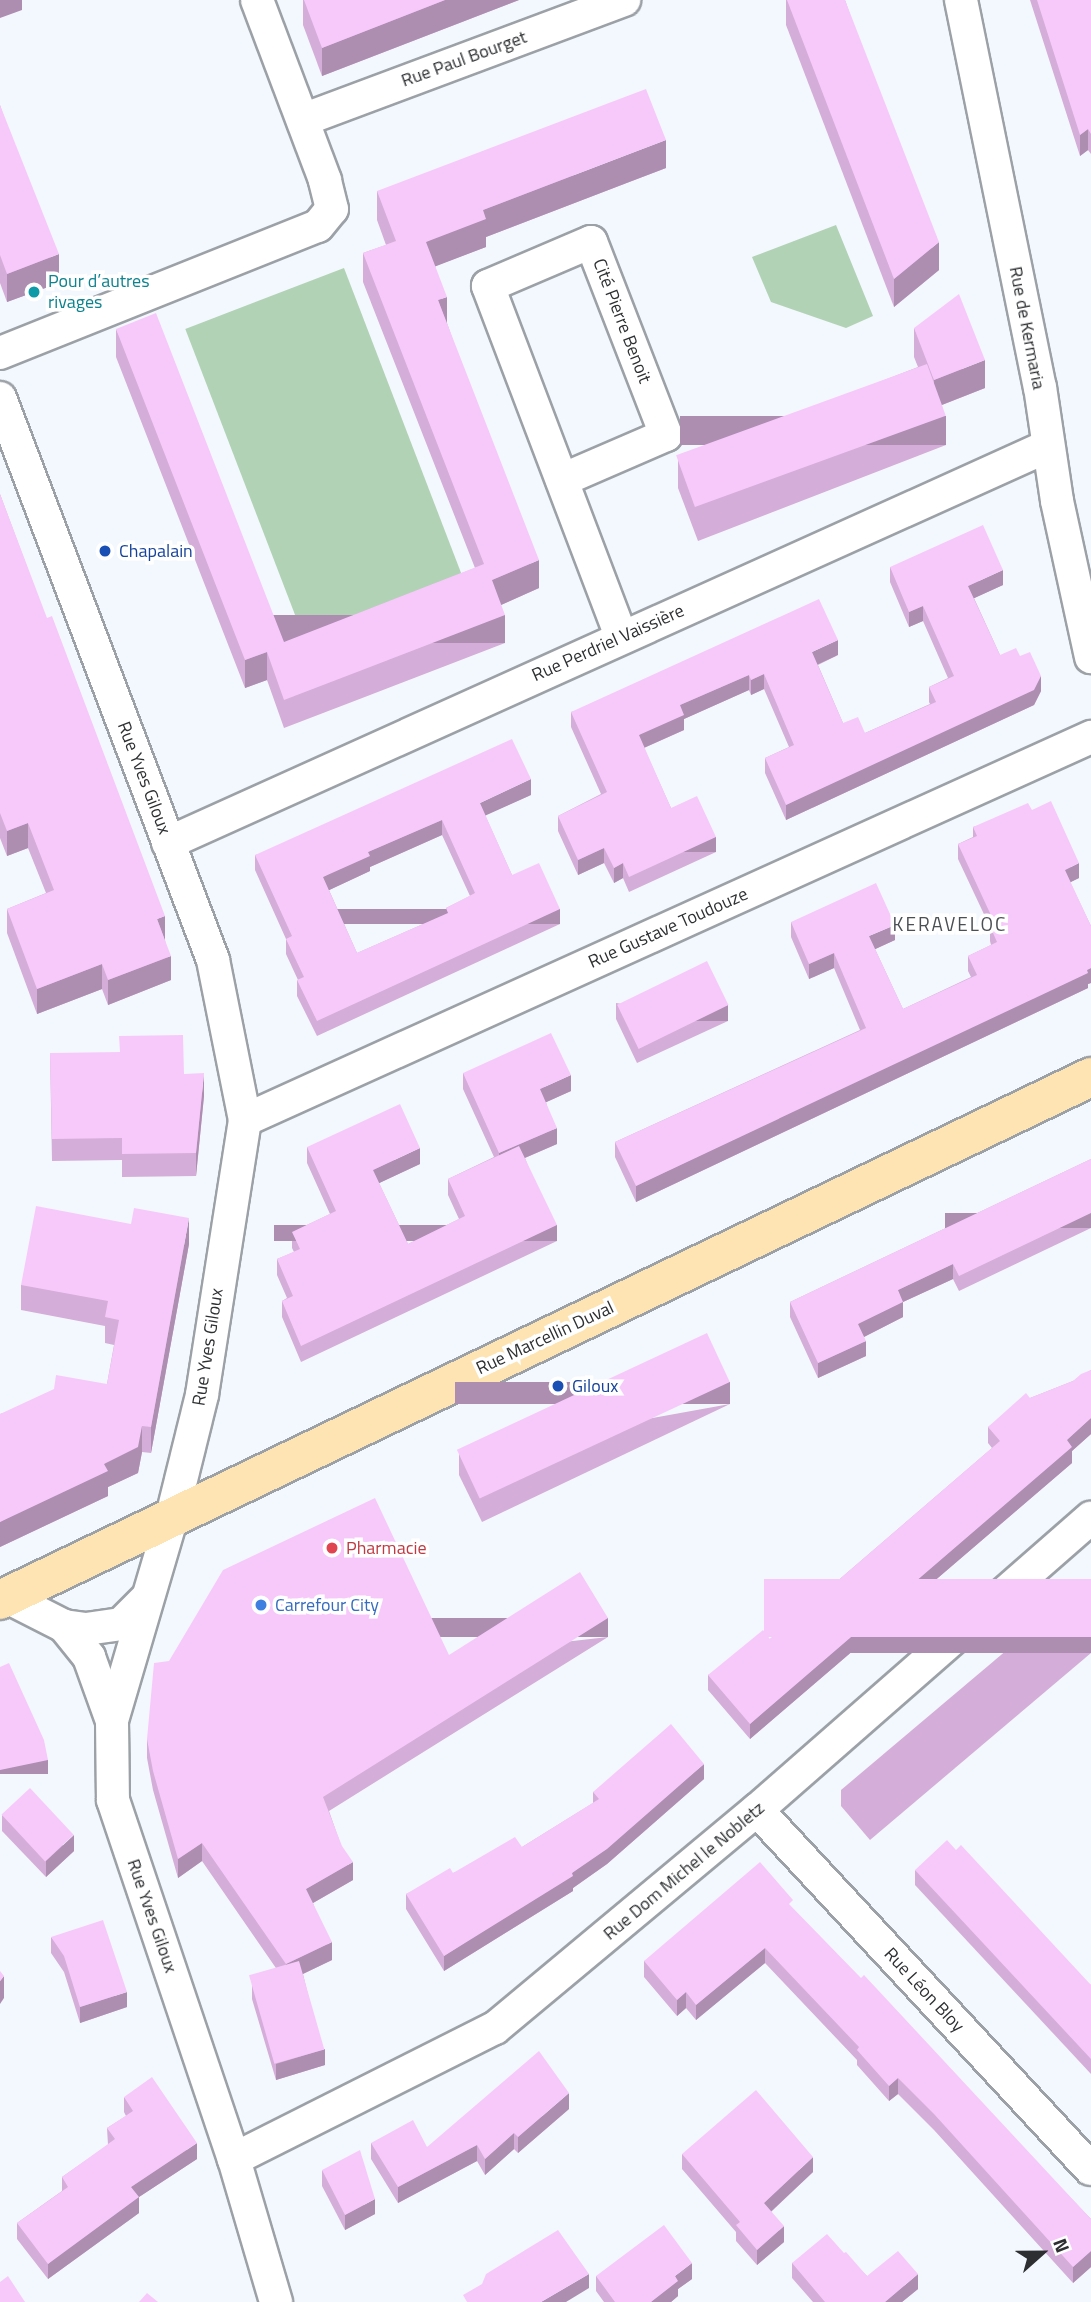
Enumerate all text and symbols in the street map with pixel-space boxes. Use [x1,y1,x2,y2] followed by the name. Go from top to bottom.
[398,26,530,92] street label: Rue Paul Bourget
[588,256,656,386] street label: Cité Pierre Benoit
[1004,265,1050,391] street label: Rue de Kermaria
[48,271,150,314] place label: Pour d’autres rivages
[26,284,42,300] marker: Pour d’autres rivages
[119,540,193,562] place label: Chapalain
[97,543,113,559] marker: Chapalain
[529,600,687,686] street label: Rue Perdriel Vaissière
[113,719,175,837] street label: Rue Yves Giloux
[585,883,751,973] street label: Rue Gustave Toudouze
[894,913,1006,935] district label: KERAVELOC
[188,1287,228,1407] street label: Rue Yves Giloux
[473,1297,617,1379] street label: Rue Marcellin Duval
[572,1375,618,1397] place label: Giloux
[550,1378,566,1394] marker: Giloux
[346,1537,427,1559] place label: Pharmacie
[324,1540,340,1556] marker: Pharmacie
[275,1594,379,1616] place label: Carrefour City
[253,1597,269,1613] marker: Carrefour City
[599,1797,769,1945] street label: Rue Dom Michel le Nobletz
[122,1856,182,1976] street label: Rue Yves Giloux
[879,1943,969,2037] street label: Rue Léon Bloy
[1007,2218,1077,2288] north arrow
[1046,2234,1078,2257] text: N

